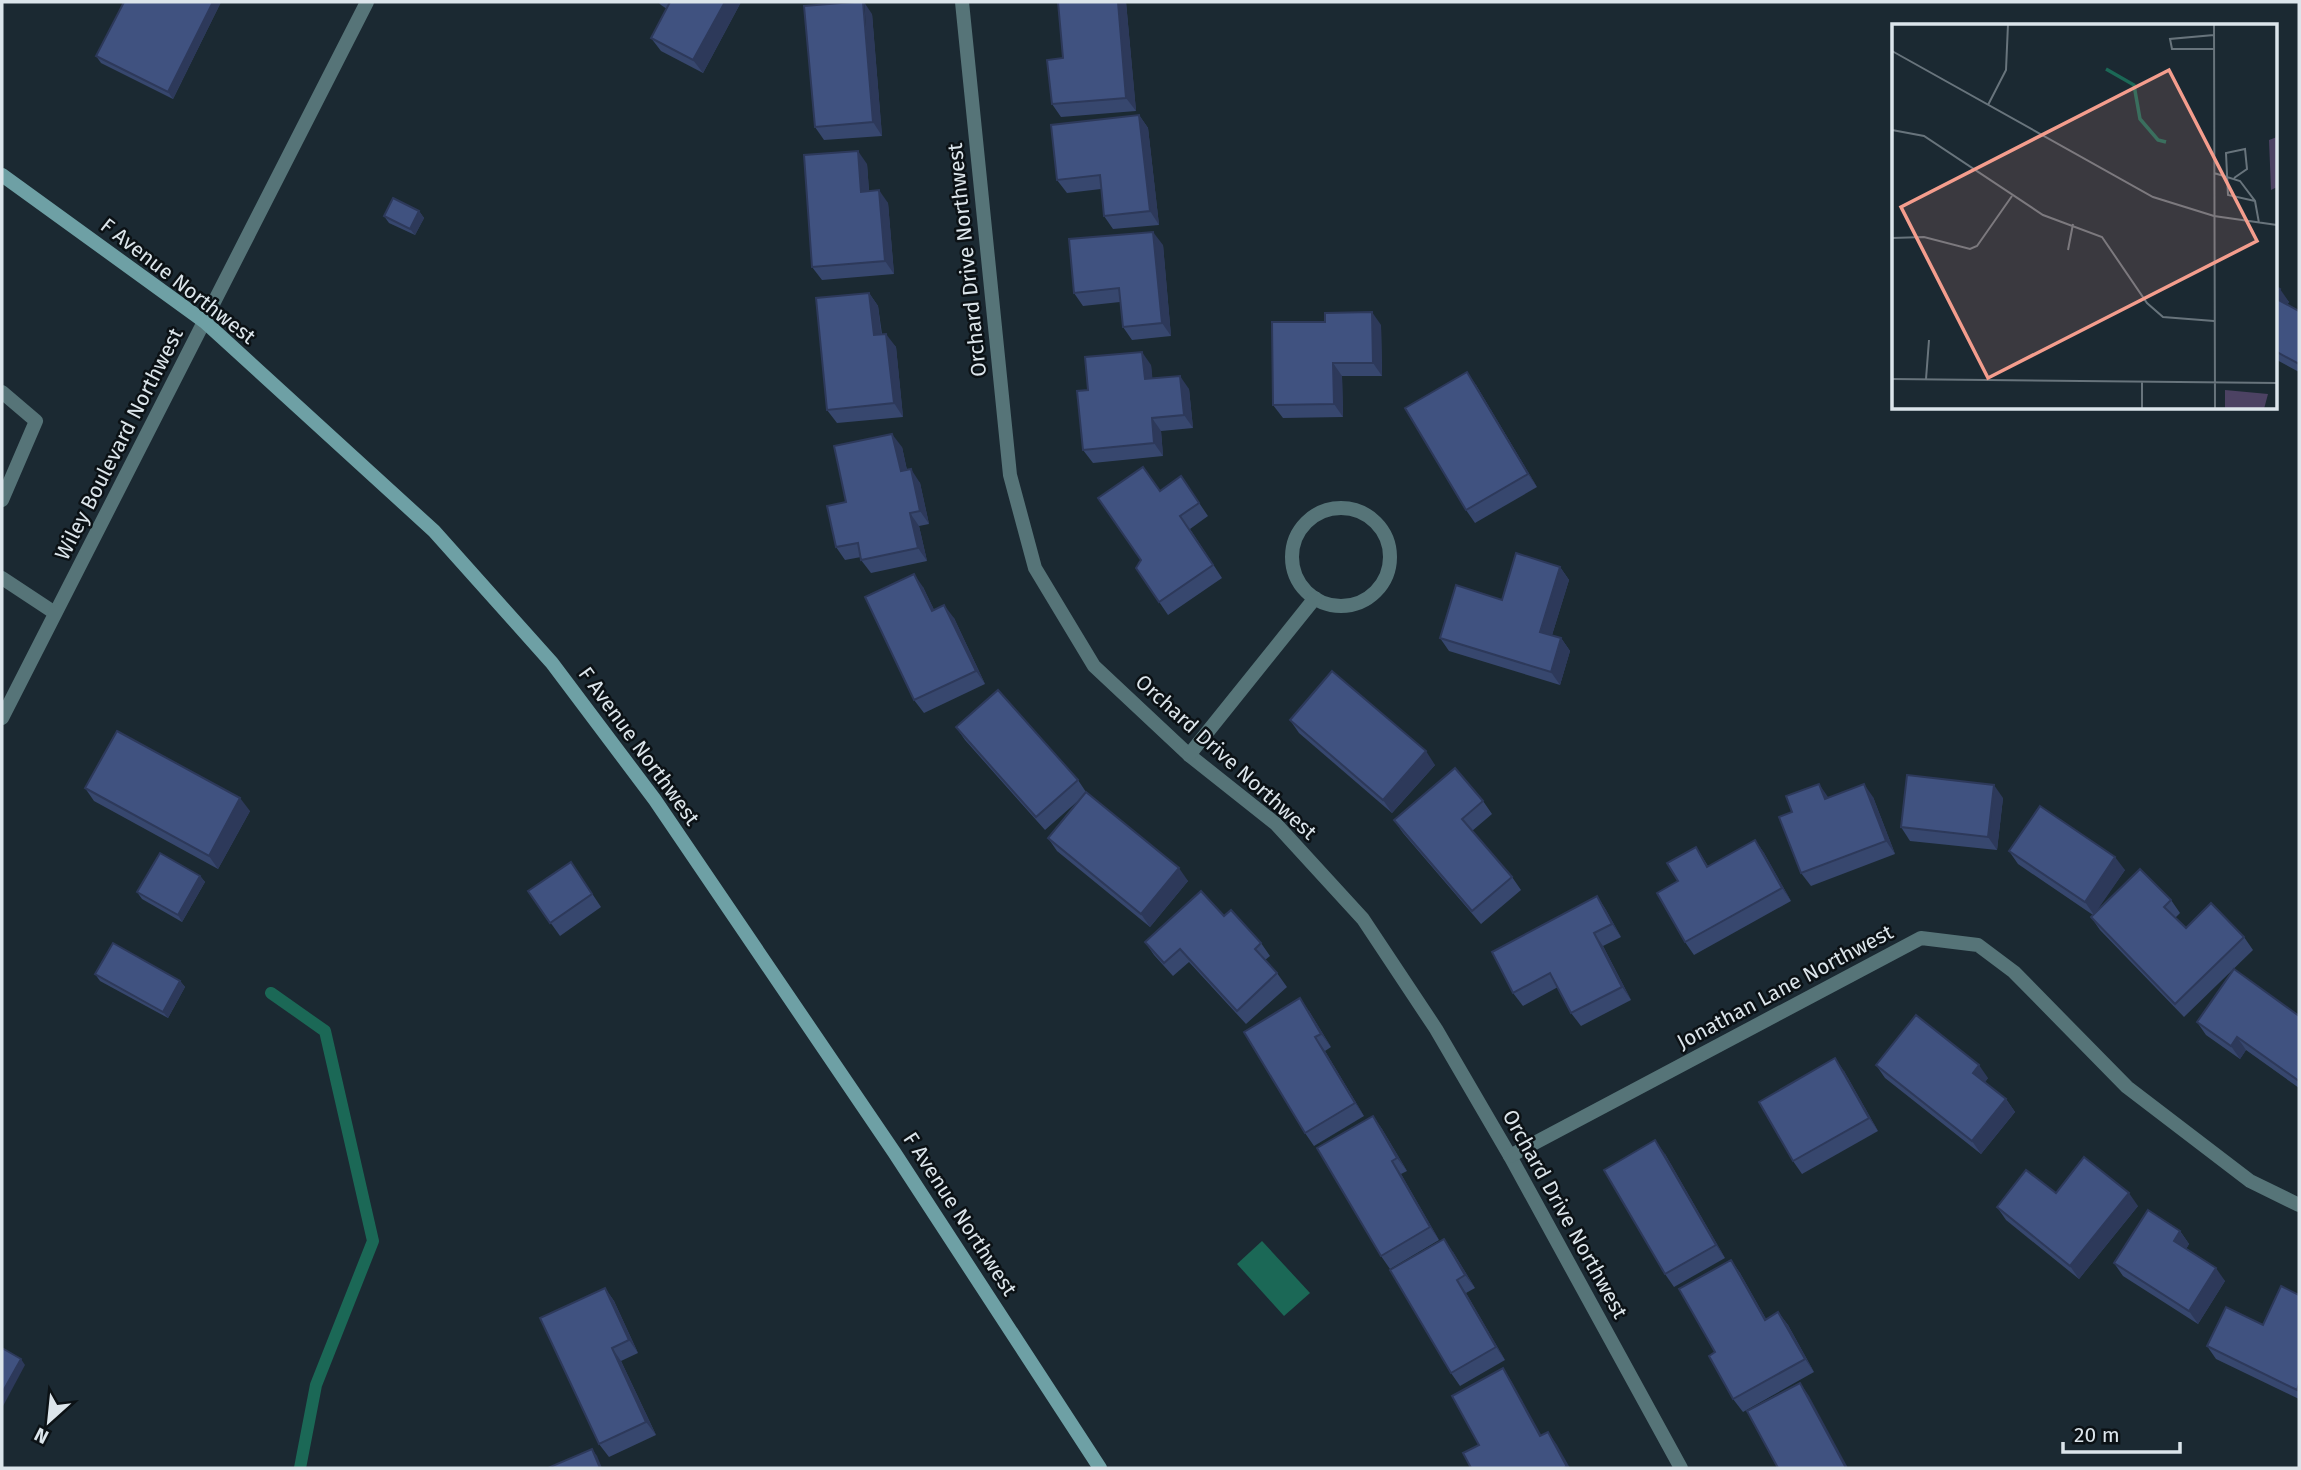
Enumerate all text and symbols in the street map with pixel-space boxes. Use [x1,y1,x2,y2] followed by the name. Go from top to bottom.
[1892,24,2276,410] inset map
[942,142,992,378] street label: Orchard Drive Northwest
[95,212,261,350] street label: F Avenue Northwest
[49,323,189,564] street label: Wiley Boulevard Northwest
[573,662,705,831] street label: F Avenue Northwest
[1130,669,1322,845] street label: Orchard Drive Northwest
[1672,919,1898,1055] street label: Jonathan Lane Northwest
[1497,1105,1633,1323] street label: Orchard Drive Northwest
[897,1127,1023,1301] street label: F Avenue Northwest
[14,1386,84,1456] north arrow
[2063,1410,2180,1454] scale bar
[2074,1422,2120,1448] text: 20 m
[31,1423,52,1449] text: N

